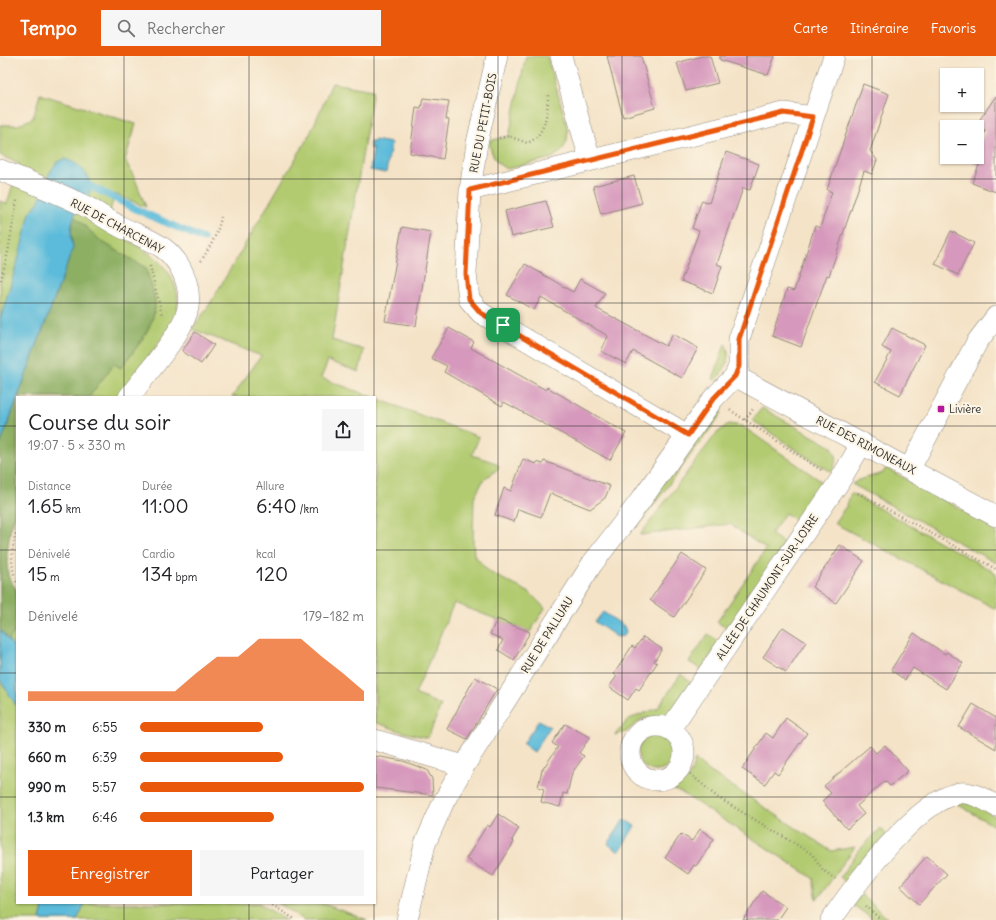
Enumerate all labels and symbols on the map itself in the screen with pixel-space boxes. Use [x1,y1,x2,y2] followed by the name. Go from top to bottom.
[466,72,500,174] street label: RUE DU PETIT-BOIS
[68,196,166,256] street label: RUE DE CHARCENAY
[486,308,520,342] pin
[949,402,981,416] place label: Livière
[936,404,946,414] marker: Livière
[814,413,919,477] street label: RUE DES RIMONEAUX
[712,511,821,663] street label: ALLÉE DE CHAUMONT-SUR-LOIRE
[518,594,576,676] street label: RUE DE PALLUAU

